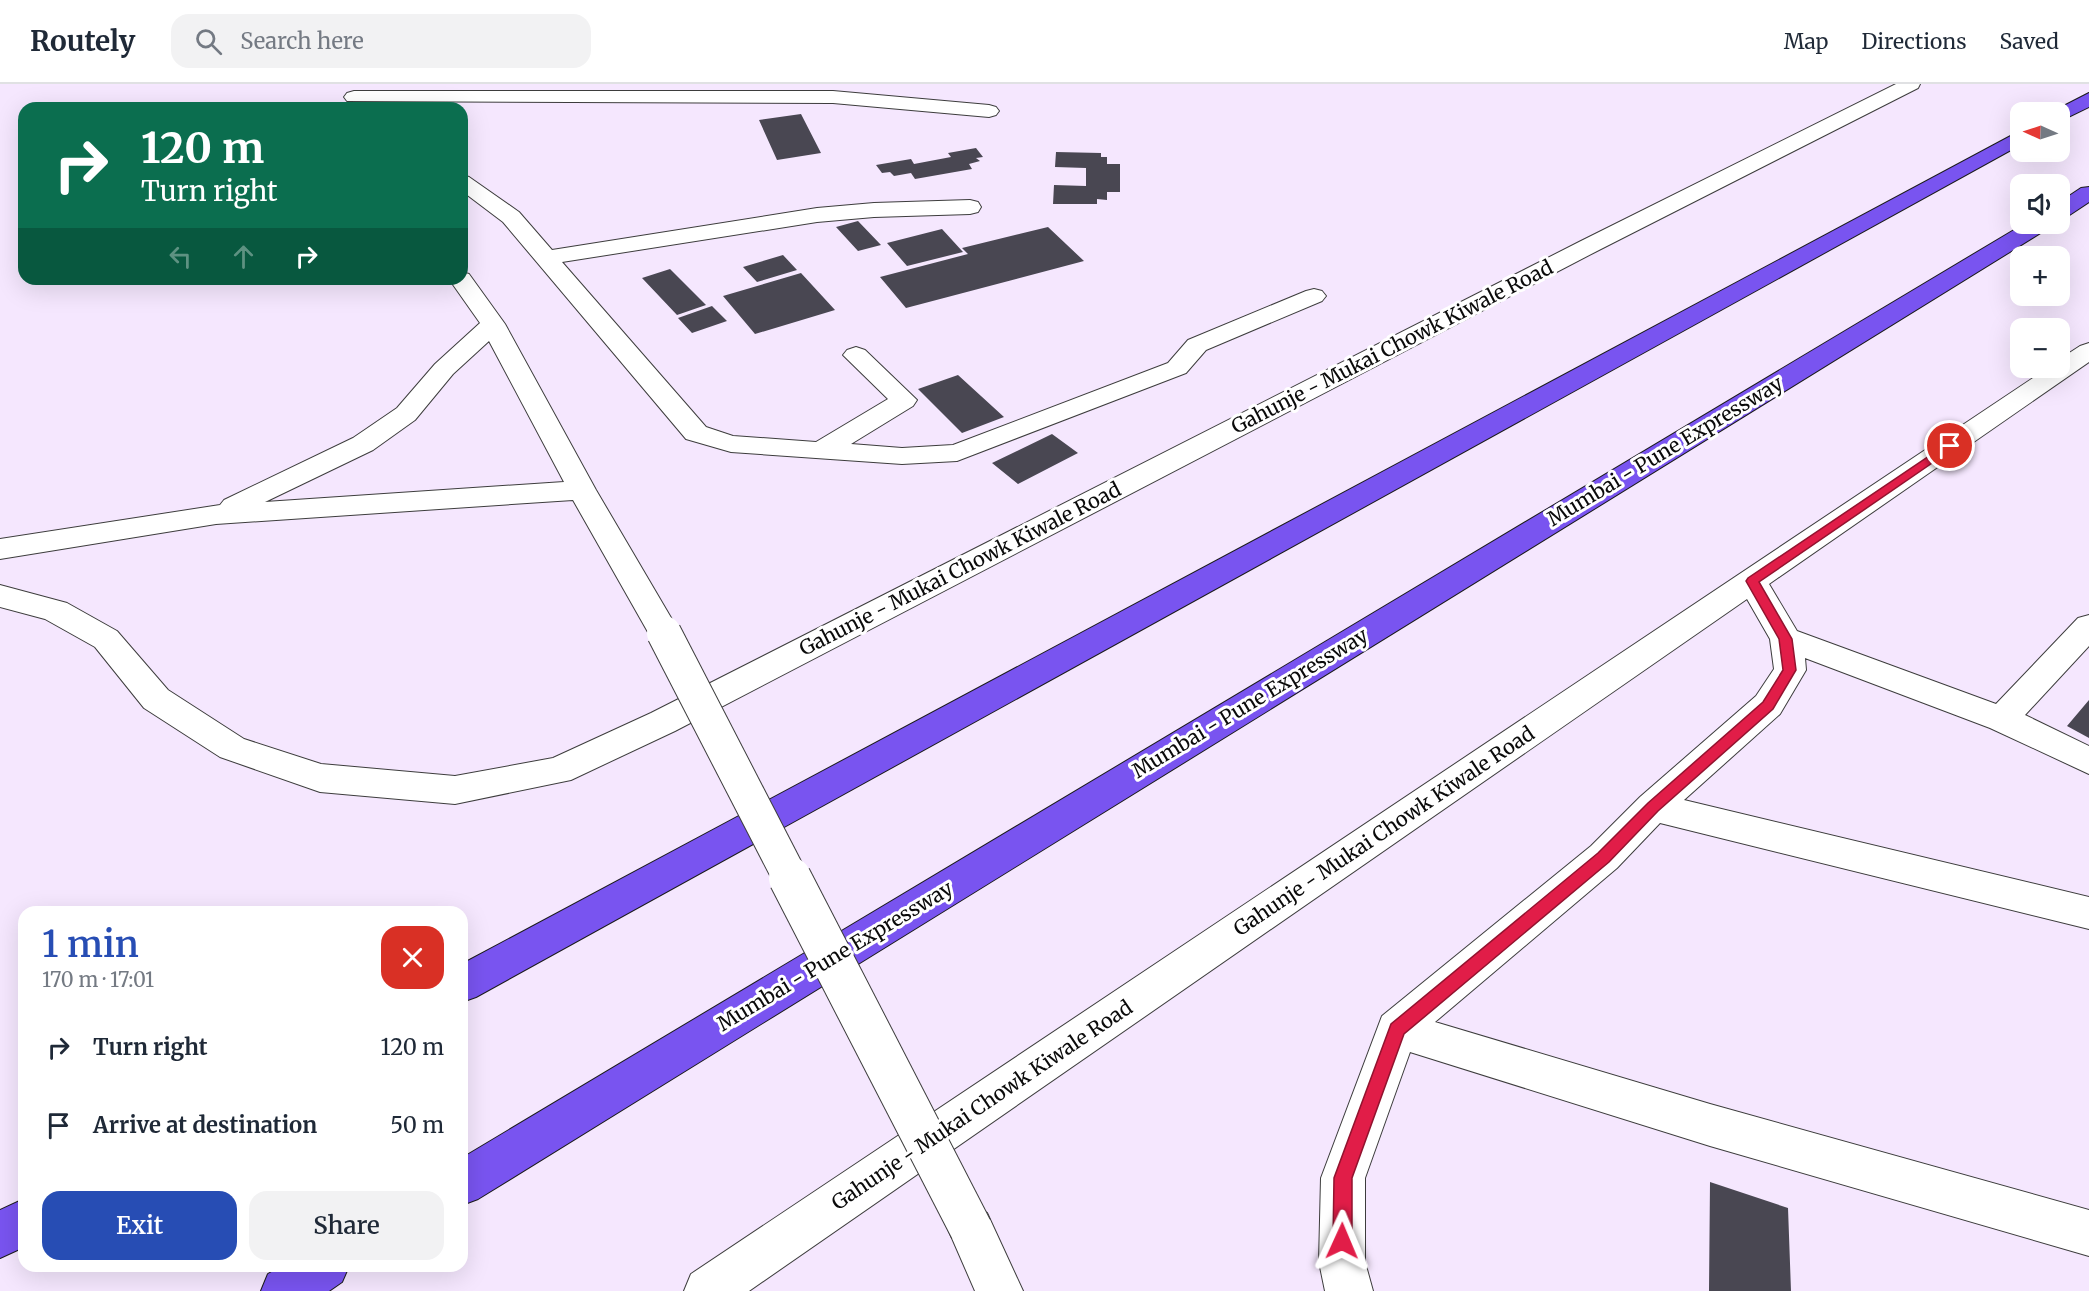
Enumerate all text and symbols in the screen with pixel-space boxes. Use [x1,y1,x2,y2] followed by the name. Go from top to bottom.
[171,14,591,68] search box
[30,23,135,59] text: Routely
[192,25,225,58] icon: search
[240,27,364,55] text: Search here
[1784,28,1828,55] text: Map
[1861,28,1966,55] text: Directions
[1999,28,2059,55] text: Saved
[2010,102,2070,162] north arrow
[2010,102,2070,378] map controls
[141,122,264,174] text: 120 m
[42,126,120,204] icon: right
[141,174,278,208] text: Turn right
[2010,174,2070,234] button: sound
[164,240,197,273] icon: left
[227,240,260,273] icon: ahead
[290,240,323,273] icon: right
[2010,246,2070,306] button: +
[1227,254,1557,439] street label: Gahunje - Mukai Chowk Kiwale Road
[2010,318,2070,378] button: −
[1542,370,1787,531] street label: Mumbai - Pune Expressway
[1924,420,1975,471] pin
[1933,429,1966,462] icon: arrive
[795,476,1125,661] street label: Gahunje - Mukai Chowk Kiwale Road
[1127,622,1372,783] street label: Mumbai - Pune Expressway
[1229,720,1539,941] street label: Gahunje - Mukai Chowk Kiwale Road
[712,875,957,1036] street label: Mumbai - Pune Expressway
[42,922,139,967] text: 1 min
[381,926,444,989] button: close
[42,967,154,992] text: 170 m · 17:01
[827,994,1137,1215] street label: Gahunje - Mukai Chowk Kiwale Road
[42,1031,75,1064] icon: right
[93,1033,207,1061] text: Turn right
[380,1033,444,1061] text: 120 m
[42,1109,75,1142] icon: arrive
[93,1111,317,1139] text: Arrive at destination
[390,1111,444,1139] text: 50 m
[42,1191,237,1260] button: Exit
[249,1191,444,1260] button: Share
[1310,1209,1374,1273] position arrow

